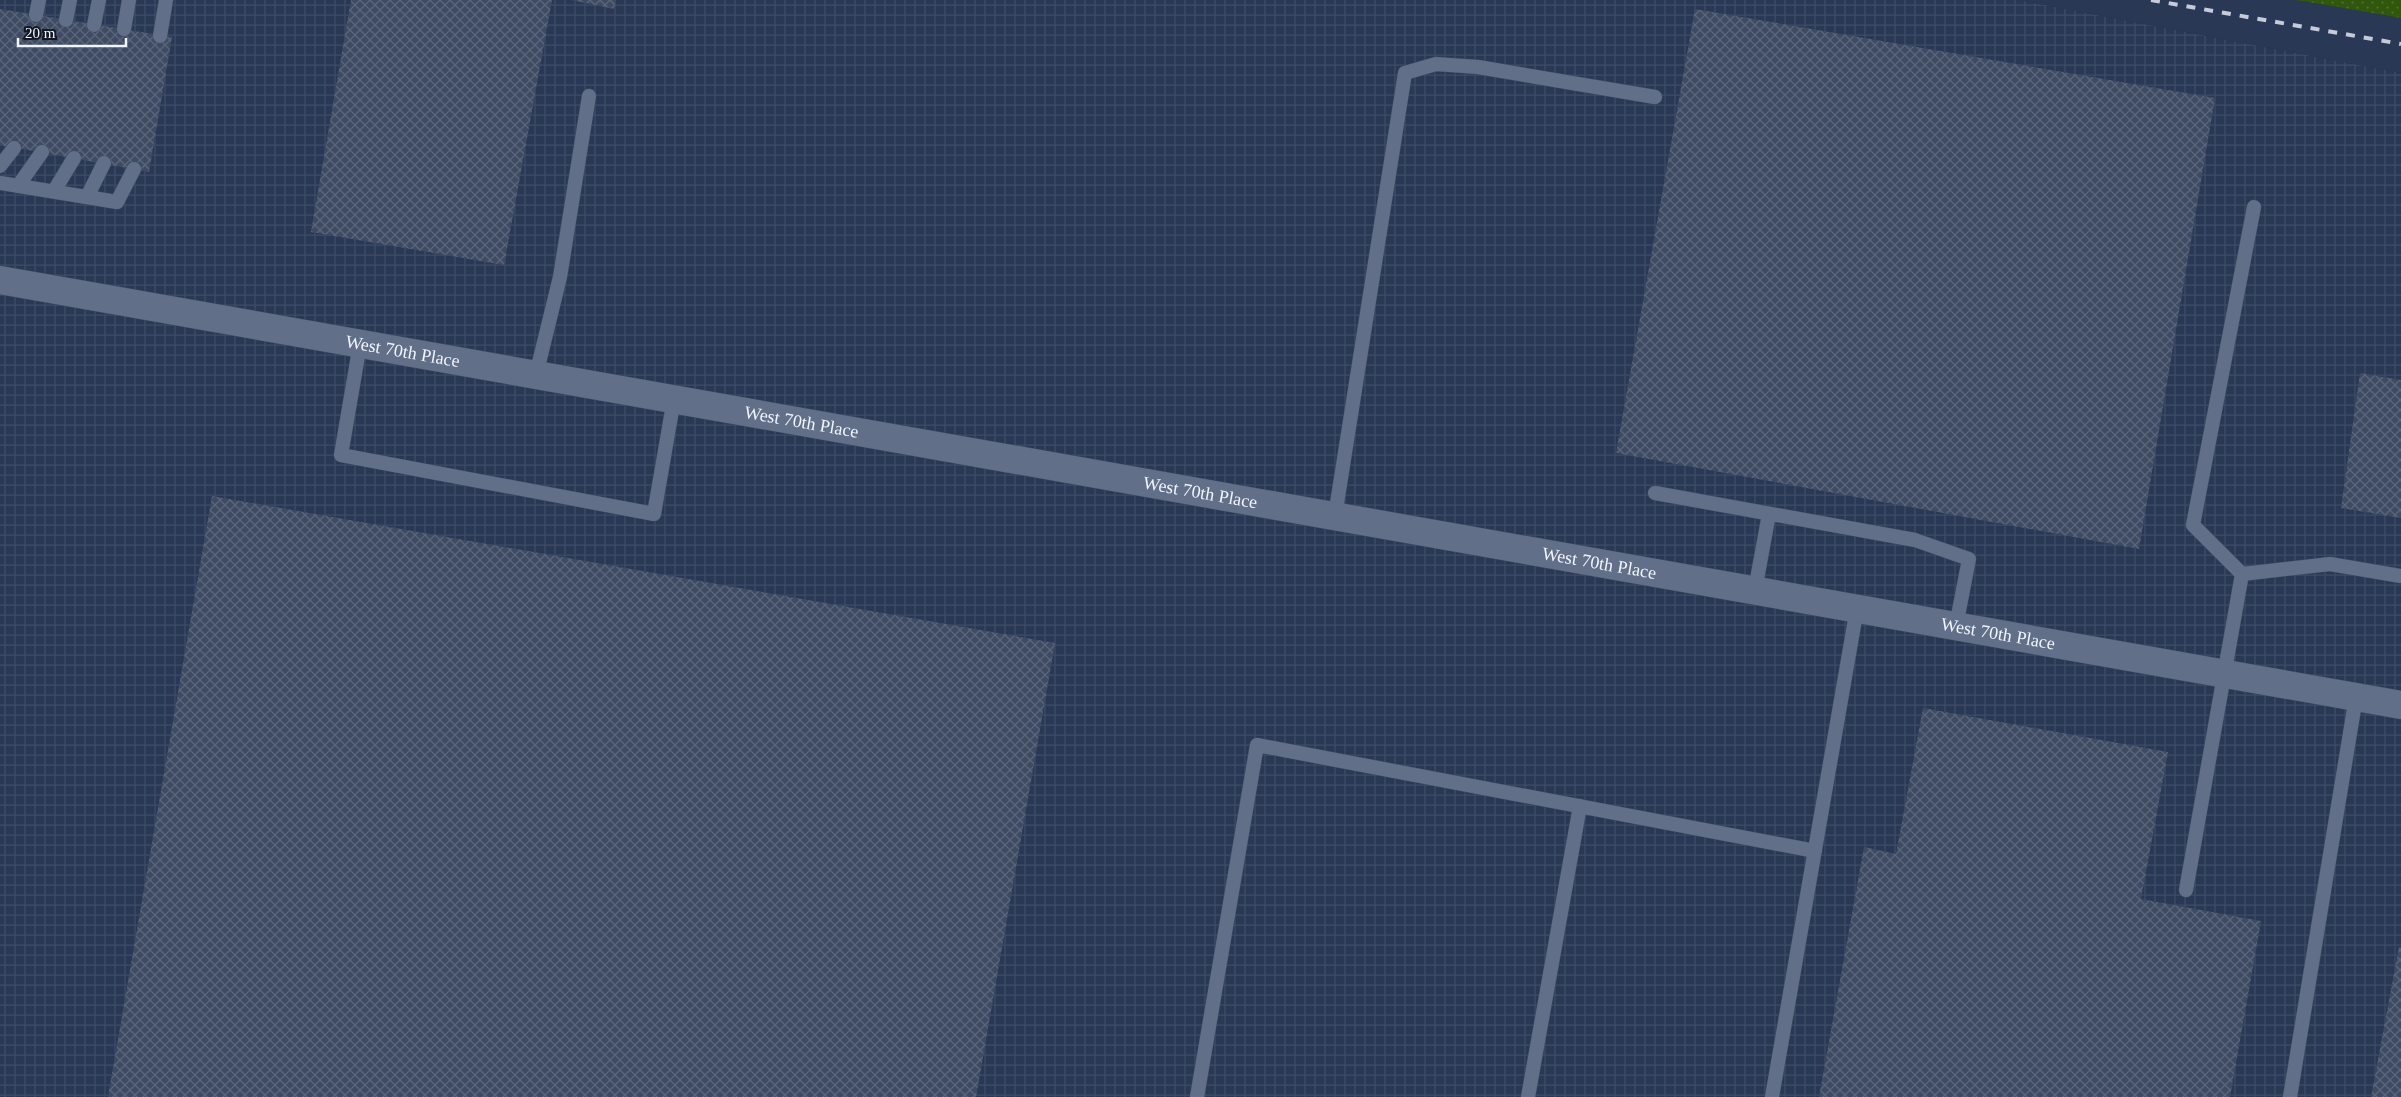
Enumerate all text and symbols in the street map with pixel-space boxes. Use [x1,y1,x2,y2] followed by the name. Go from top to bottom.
[18,15,125,47] scale bar
[25,25,56,41] text: 20 m
[344,331,461,371] street label: West 70th Place
[743,402,860,442] street label: West 70th Place
[1142,473,1259,512] street label: West 70th Place
[1540,543,1658,583] street label: West 70th Place
[1939,614,2057,654] street label: West 70th Place

